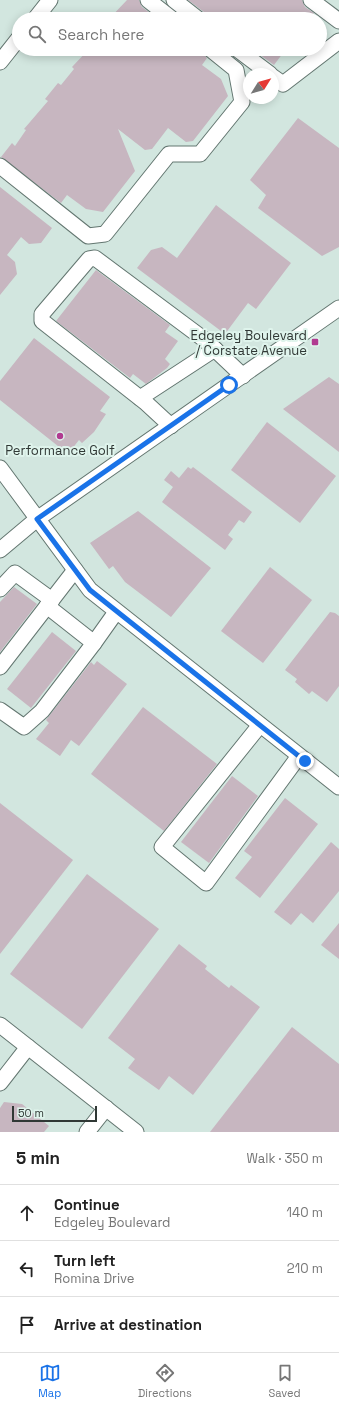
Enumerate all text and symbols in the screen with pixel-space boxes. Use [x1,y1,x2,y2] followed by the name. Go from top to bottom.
[12,12,327,56] search box
[26,23,48,45] icon: search
[58,25,144,44] text: Search here
[243,68,279,104] north arrow
[191,327,307,359] place label: Edgeley Boulevard / Corstate Avenue
[310,337,320,347] marker: Edgeley Boulevard / Corstate Avenue
[220,376,238,394] route start
[55,431,65,441] marker: Performance Golf
[5,442,115,459] place label: Performance Golf
[296,752,314,770] route end
[12,1104,97,1123] scale bar
[18,1106,44,1120] text: 50 m
[16,1147,60,1169] text: 5 min
[246,1150,323,1167] text: Walk · 350 m
[54,1195,120,1214] text: Continue
[16,1202,38,1224] icon: ahead
[287,1204,323,1221] text: 140 m
[54,1214,170,1231] text: Edgeley Boulevard
[54,1251,116,1270] text: Turn left
[16,1258,38,1280] icon: left
[287,1260,323,1277] text: 210 m
[54,1270,135,1287] text: Romina Drive
[16,1314,38,1336] icon: arrive
[54,1315,202,1334] text: Arrive at destination
[38,1362,61,1400] tab: Map
[138,1362,192,1400] tab: Directions
[269,1362,301,1400] tab: Saved

